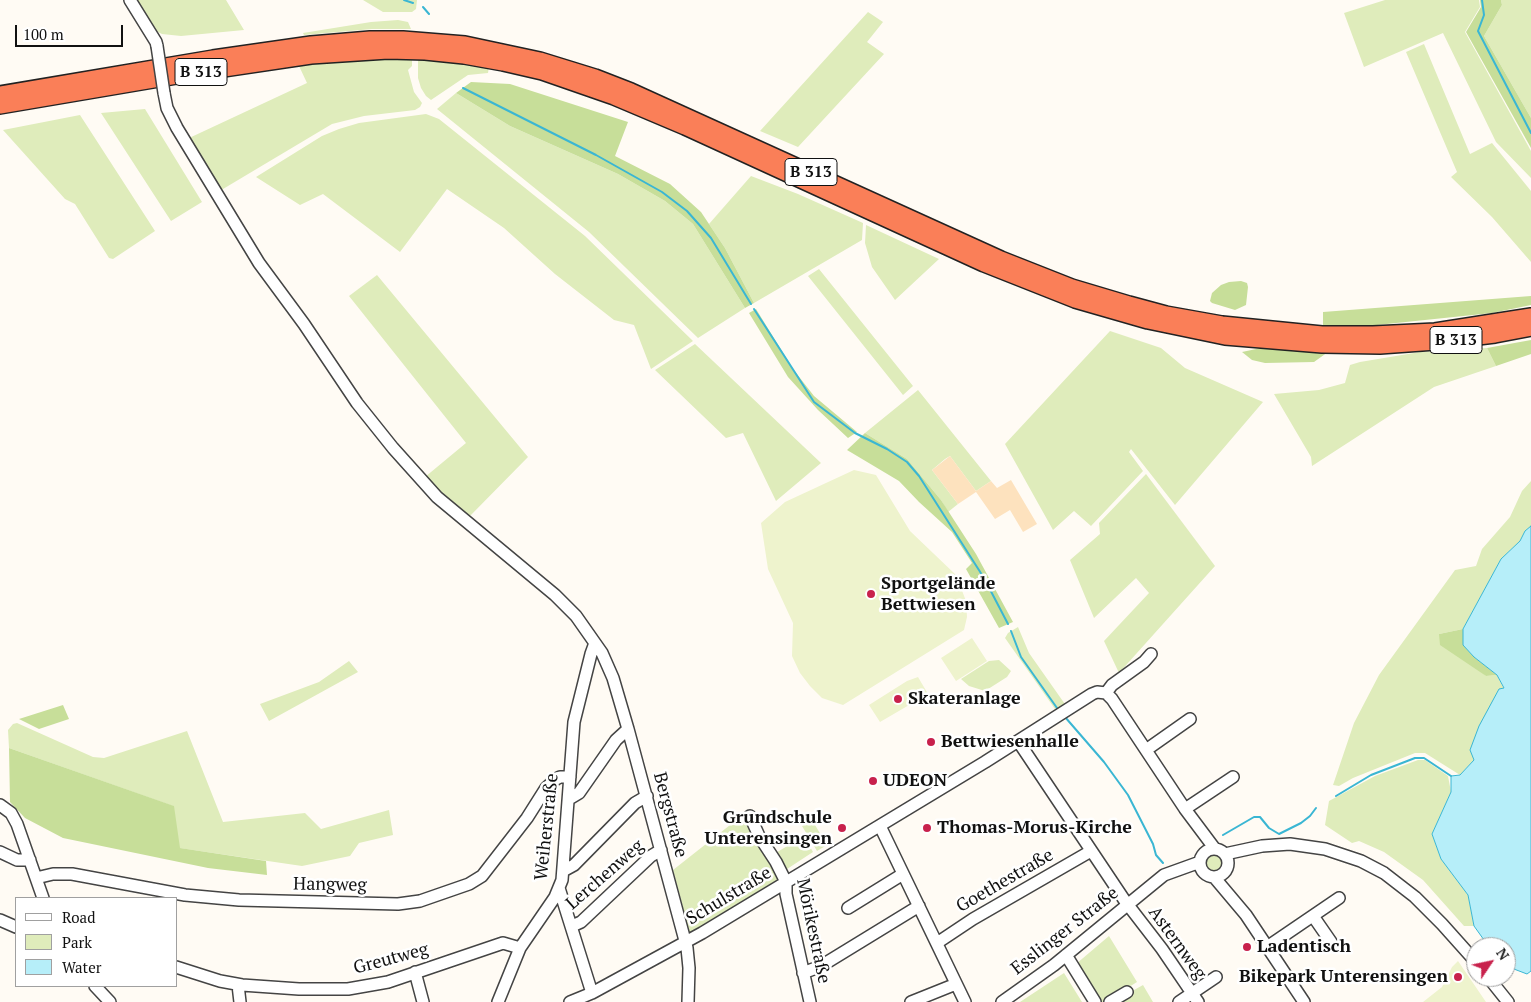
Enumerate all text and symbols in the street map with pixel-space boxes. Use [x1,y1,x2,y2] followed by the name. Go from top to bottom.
[18,15,125,47] scale bar
[23,24,64,44] text: 100 m
[175,58,227,86] road number: B 313
[785,158,837,186] road number: B 313
[1430,326,1482,354] road number: B 313
[881,573,995,616] place label: Sportgelände Bettwiesen
[865,588,877,600] marker: Sportgelände Bettwiesen
[908,688,1021,710] place label: Skateranlage
[892,693,904,705] marker: Skateranlage
[941,731,1079,753] place label: Bettwiesenhalle
[925,736,937,748] marker: Bettwiesenhalle
[648,770,692,860] street label: Bergstraße
[883,770,947,792] place label: UDEON
[531,772,563,882] street label: Weiherstraße
[867,775,879,787] marker: UDEON
[705,807,832,850] place label: Grundschule Unterensingen
[937,817,1132,839] place label: Thomas-Morus-Kirche
[836,822,848,834] marker: Grundschule Unterensingen
[921,822,933,834] marker: Thomas-Morus-Kirche
[562,835,648,915] street label: Lerchenweg
[953,844,1057,918] street label: Goethestraße
[683,862,775,930] street label: Schulstraße
[293,874,367,896] street label: Hangweg
[791,876,835,986] street label: Mörikestraße
[1007,882,1123,980] street label: Esslinger Straße
[15,897,178,987] legend
[1143,902,1211,984] street label: Asternweg
[62,907,95,927] text: Road
[62,932,92,952] text: Park
[1257,936,1351,958] place label: Ladentisch
[1466,937,1516,987] north arrow
[351,939,431,979] street label: Greutweg
[1241,941,1253,953] marker: Ladentisch
[1492,944,1514,964] text: N
[62,957,101,977] text: Water
[1239,966,1448,988] place label: Bikepark Unterensingen
[1452,971,1464,983] marker: Bikepark Unterensingen

